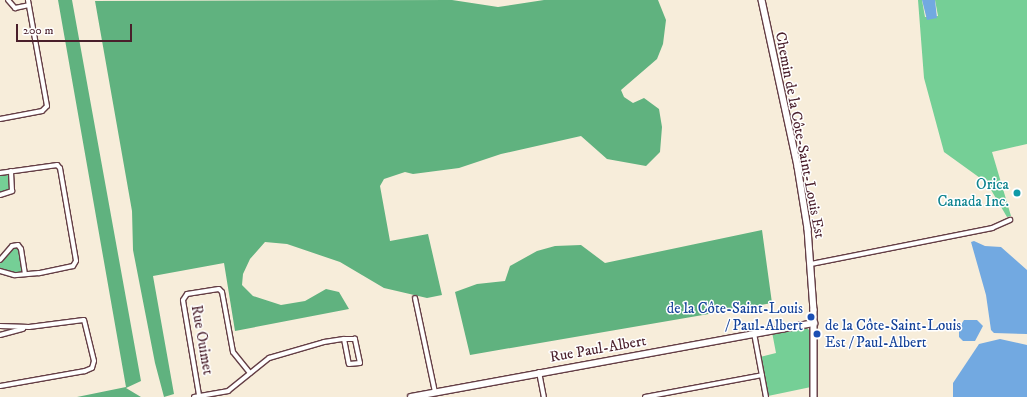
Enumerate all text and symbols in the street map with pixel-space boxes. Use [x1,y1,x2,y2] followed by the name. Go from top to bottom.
[18,16,134,42] scale bar
[23,23,53,38] text: 200 m
[771,30,829,240] street label: Chemin de la Côte-Saint-Louis Est
[937,175,1009,210] place label: Orica Canada Inc.
[1012,188,1022,198] marker: Orica Canada Inc.
[667,299,803,334] place label: de la Côte-Saint-Louis / Paul-Albert
[187,304,217,376] street label: Rue Ouimet
[806,312,816,322] marker: de la Côte-Saint-Louis / Paul-Albert
[825,316,961,351] place label: de la Côte-Saint-Louis Est / Paul-Albert
[812,329,822,339] marker: de la Côte-Saint-Louis Est / Paul-Albert
[549,332,647,366] street label: Rue Paul-Albert

